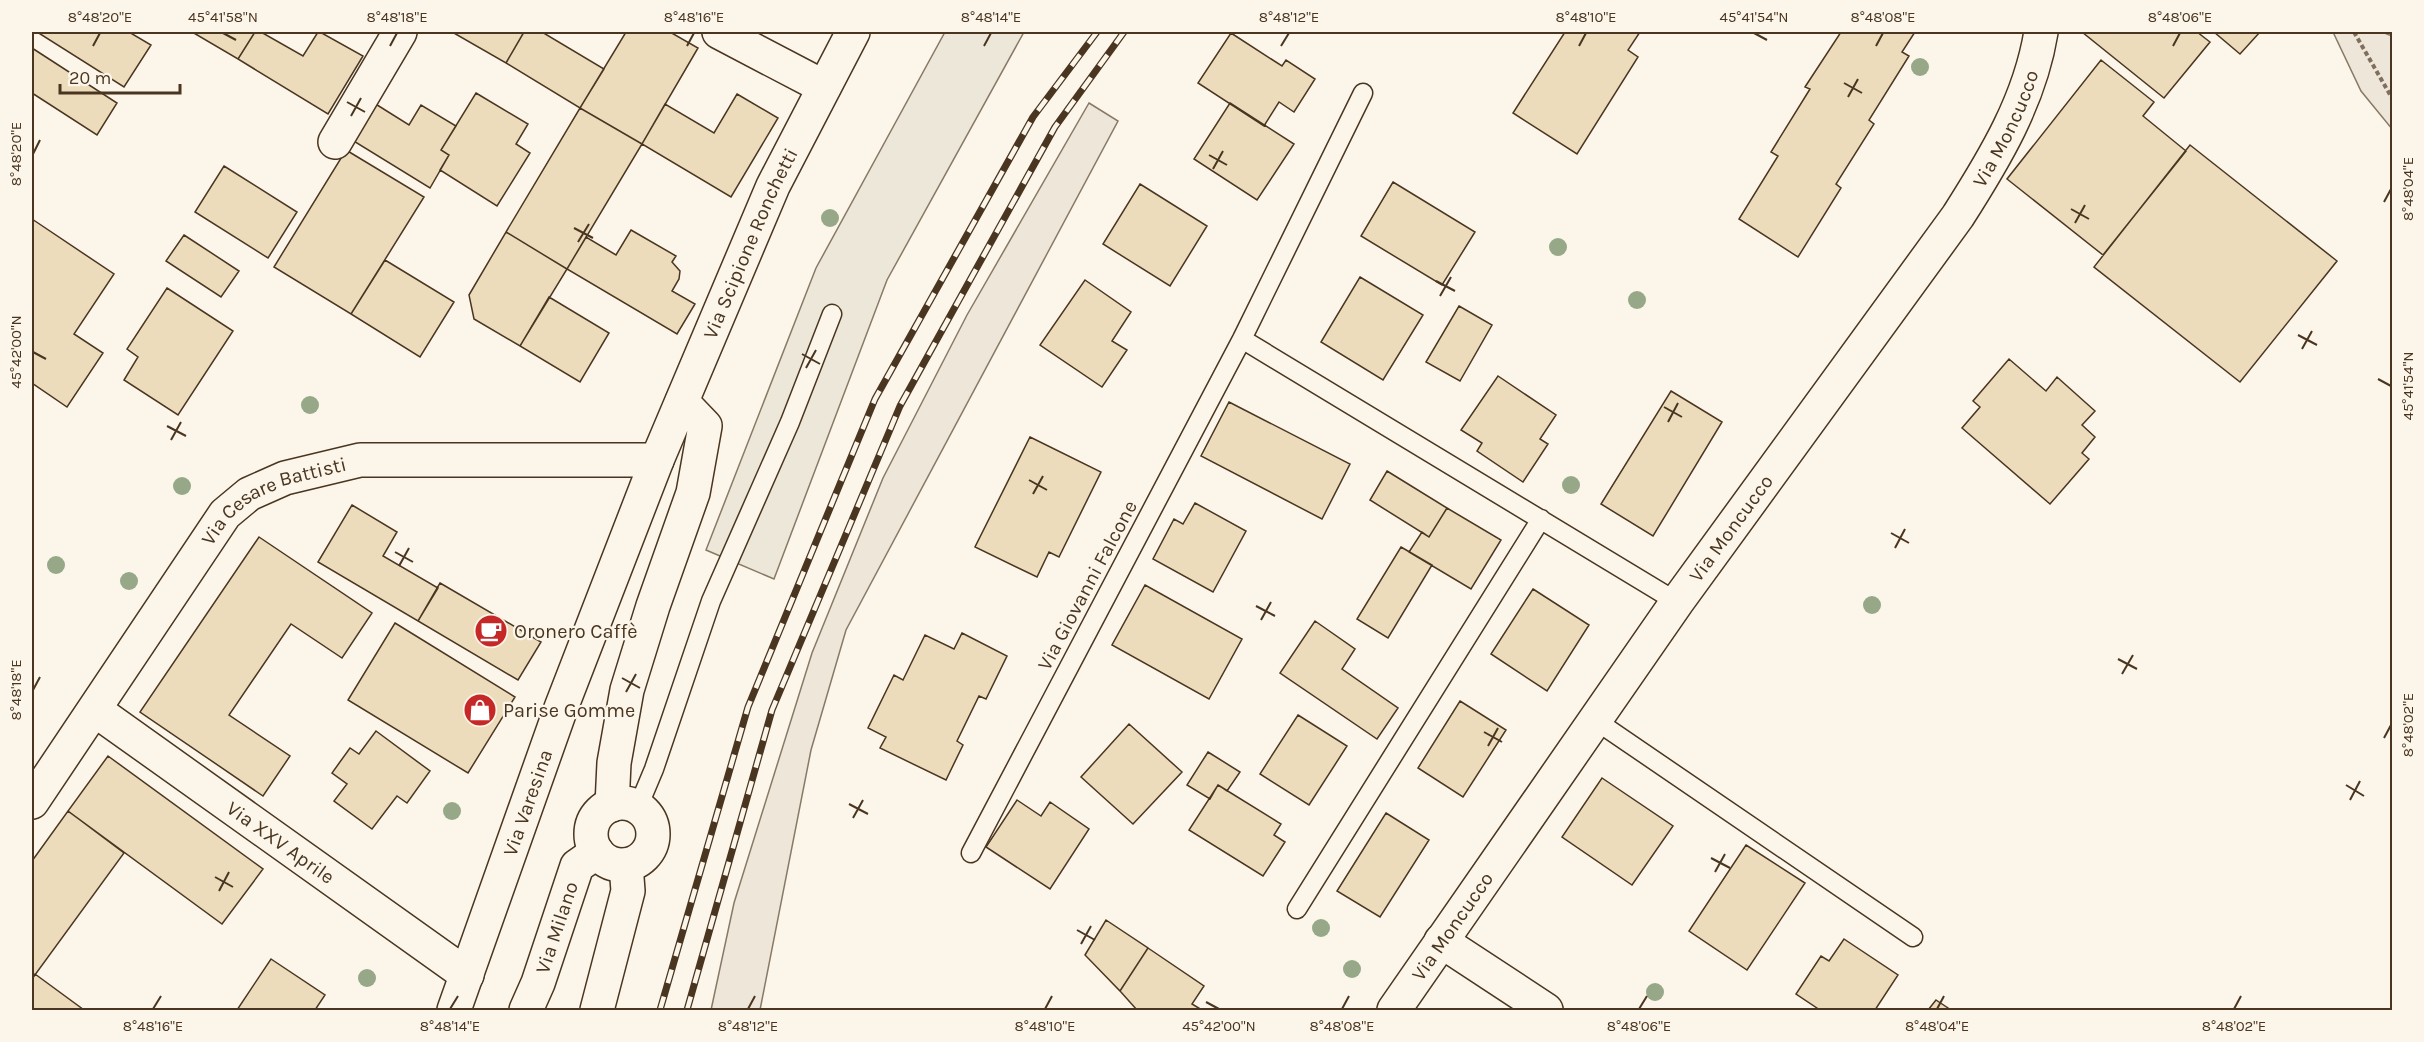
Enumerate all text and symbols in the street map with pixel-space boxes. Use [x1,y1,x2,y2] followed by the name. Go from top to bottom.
[68,8,132,26] text: 8°48'20"E
[188,8,258,26] text: 45°41'58"N
[366,8,428,26] text: 8°48'18"E
[664,8,724,26] text: 8°48'16"E
[961,8,1021,26] text: 8°48'14"E
[1259,8,1319,26] text: 8°48'12"E
[1556,8,1616,26] text: 8°48'10"E
[1720,8,1789,26] text: 45°41'54"N
[1850,8,1916,26] text: 8°48'08"E
[2148,8,2212,26] text: 8°48'06"E
[60,57,180,95] scale bar
[69,67,111,89] text: 20 m
[1968,67,2043,191] street label: Via Moncucco
[7,122,25,186] text: 8°48'20"E
[699,144,803,343] street label: Via Scipione Ronchetti
[2399,157,2417,221] text: 8°48'04"E
[7,315,25,389] text: 45°42'00"N
[2399,352,2417,421] text: 45°41'54"N
[197,453,349,549] street label: Via Cesare Battisti
[1685,470,1778,586] street label: Via Moncucco
[1033,496,1142,674] street label: Via Giovanni Falcone
[473,613,509,649] cafe icon: Oronero Caffè
[514,620,638,643] place label: Oronero Caffè
[7,659,25,721] text: 8°48'18"E
[462,692,498,728] shop icon: Parise Gomme
[2399,693,2417,757] text: 8°48'02"E
[503,699,635,722] place label: Parise Gomme
[498,746,557,859] street label: Via Varesina
[222,796,339,889] street label: Via XXV Aprile
[1407,868,1498,985] street label: Via Moncucco
[531,879,583,977] street label: Via Milano
[123,1017,183,1035] text: 8°48'16"E
[420,1017,480,1035] text: 8°48'14"E
[718,1017,778,1035] text: 8°48'12"E
[1015,1017,1075,1035] text: 8°48'10"E
[1182,1017,1256,1035] text: 45°42'00"N
[1309,1017,1375,1035] text: 8°48'08"E
[1607,1017,1671,1035] text: 8°48'06"E
[1905,1017,1969,1035] text: 8°48'04"E
[2202,1017,2266,1035] text: 8°48'02"E

